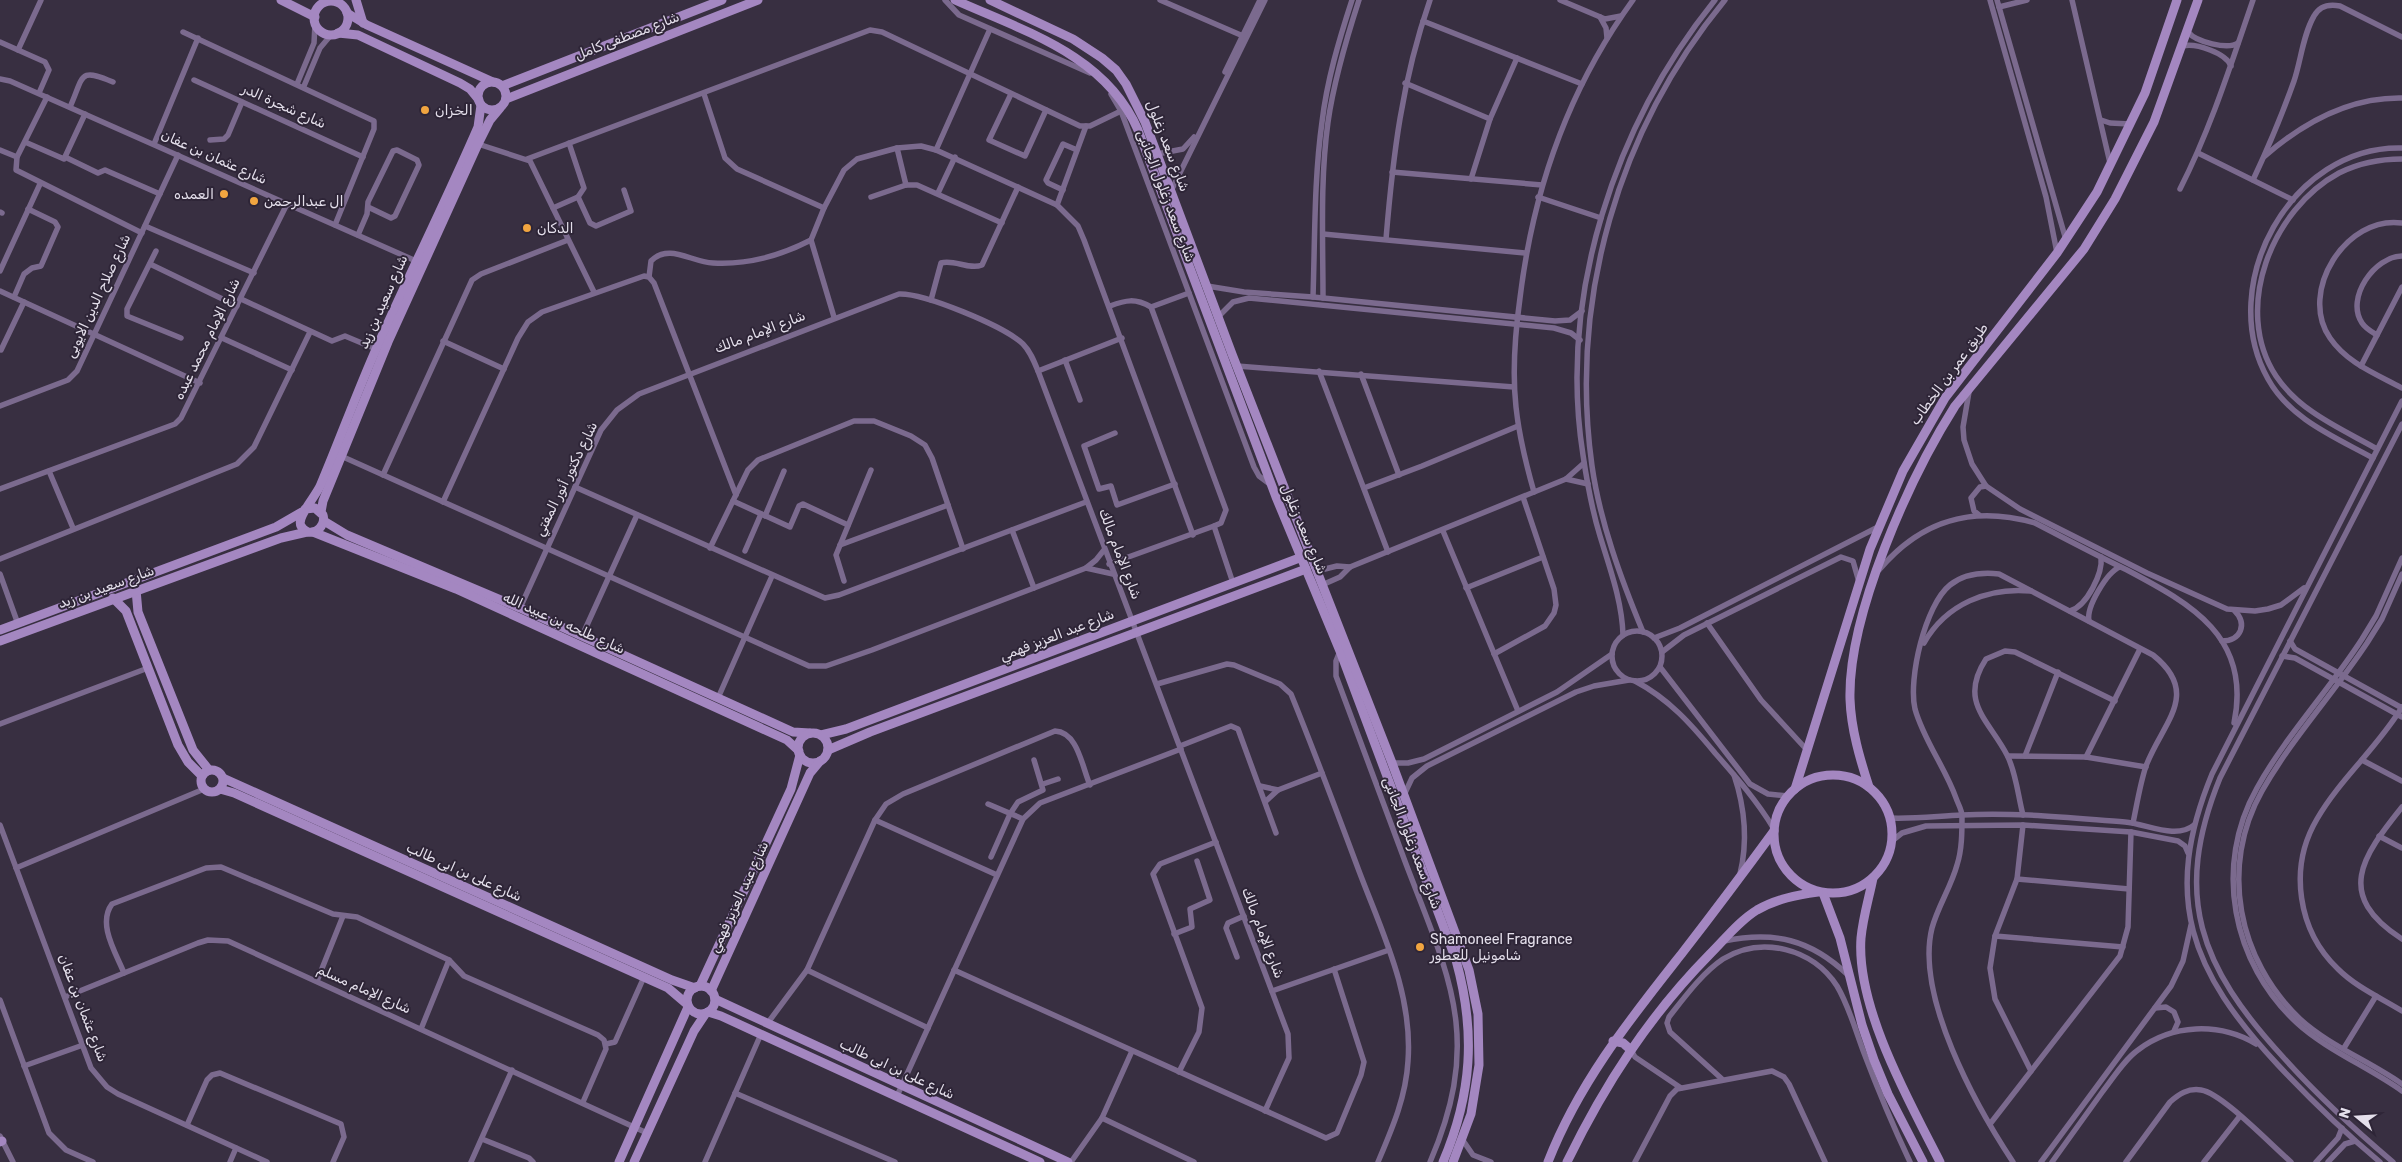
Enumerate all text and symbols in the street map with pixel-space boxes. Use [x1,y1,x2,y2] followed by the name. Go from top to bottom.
[572,8,682,66] street label: شارع مصطفى كامل
[238,79,329,134] street label: شارع شجرة الدر
[1141,98,1193,195] street label: شارع سعد زغلول
[435,102,473,119] place label: الخزان
[419,104,431,116] marker: الخزان
[158,126,270,190] street label: شارع عثمان بن عفان
[1131,128,1199,265] street label: شارع سعد زغلول الجانبى
[174,186,214,203] place label: العمده
[218,188,230,200] marker: العمده
[264,193,344,210] place label: ال عبدالرحمن
[248,195,260,207] marker: ال عبدالرحمن
[537,220,574,237] place label: الدكان
[521,222,533,234] marker: الدكان
[62,231,136,361] street label: شارع صلاح الدين الايوبى
[355,252,413,353] street label: شارع سعيد بن زيد
[170,275,246,403] street label: شارع الإمام محمد عبده
[712,307,809,359] street label: شارع الإمام مالك
[1906,320,1992,428] street label: طريق عمر بن الخطاب
[531,419,603,540] street label: شارع دكتور أنور المفتي
[1275,481,1331,578] street label: شارع سعد زغلول
[1093,506,1145,603] street label: شارع الإمام مالك
[56,562,157,614] street label: شارع سعيد بن زيد
[500,588,628,659] street label: شارع طلحه بن عبيد الله
[997,605,1117,666] street label: شارع عبد العزيز فهمي
[1377,775,1445,912] street label: شارع سعد زغلول الجانبى
[403,839,524,907] street label: شارع على بن ابى طالب
[706,839,774,956] street label: شارع عبد العزيز فهمي
[1236,885,1288,982] street label: شارع الإمام مالك
[1429,931,1573,964] place label: Shamoneel Fragrance شامونيل للعطور
[1414,941,1426,953] marker: Shamoneel Fragrance شامونيل للعطور
[53,952,111,1065] street label: شارع عثمان بن عفان
[314,961,414,1019] street label: شارع الإمام مسلم
[836,1035,957,1105] street label: شارع على بن ابى طالب
[2332,1092,2382,1142] north arrow
[2335,1106,2355,1121] text: N

